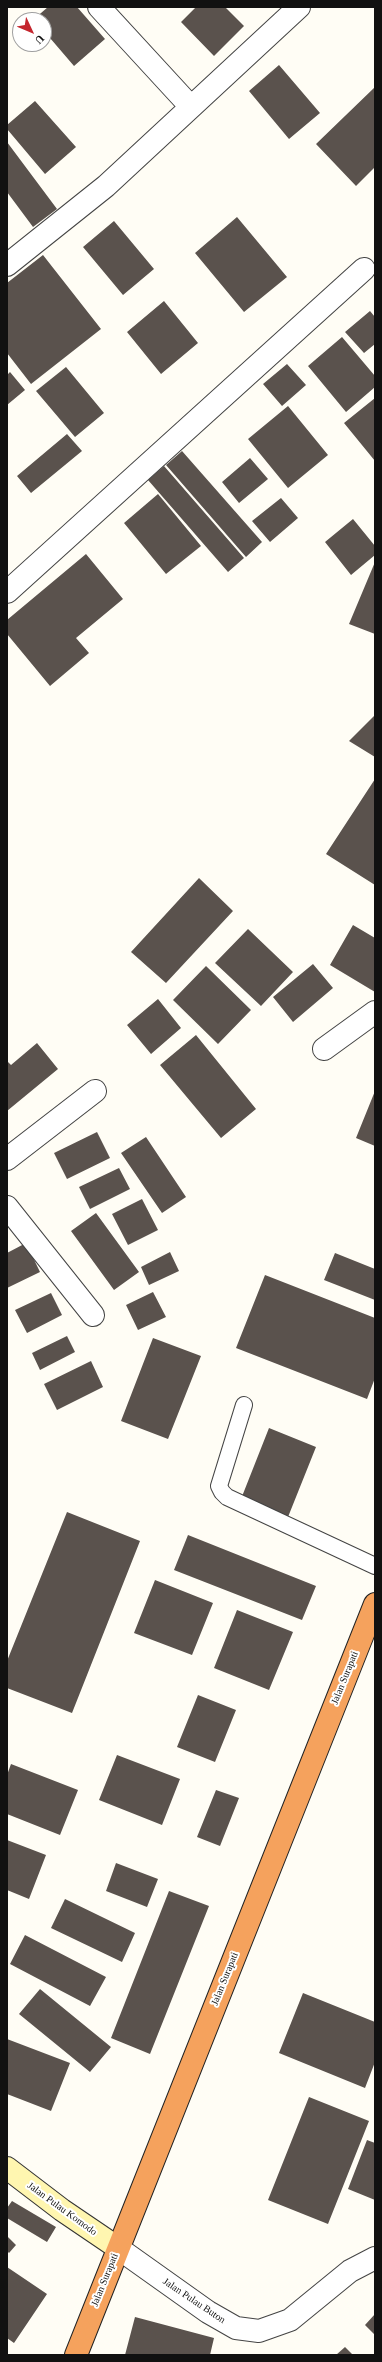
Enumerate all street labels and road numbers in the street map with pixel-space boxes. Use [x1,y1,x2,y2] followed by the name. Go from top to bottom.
[329,1650,361,1706] street label: Jalan Surapati
[209,1951,241,2007] street label: Jalan Surapati
[25,2180,99,2238] street label: Jalan Pulau Komodo
[89,2252,121,2308] street label: Jalan Surapati
[160,2276,228,2326] street label: Jalan Pulau Buton

